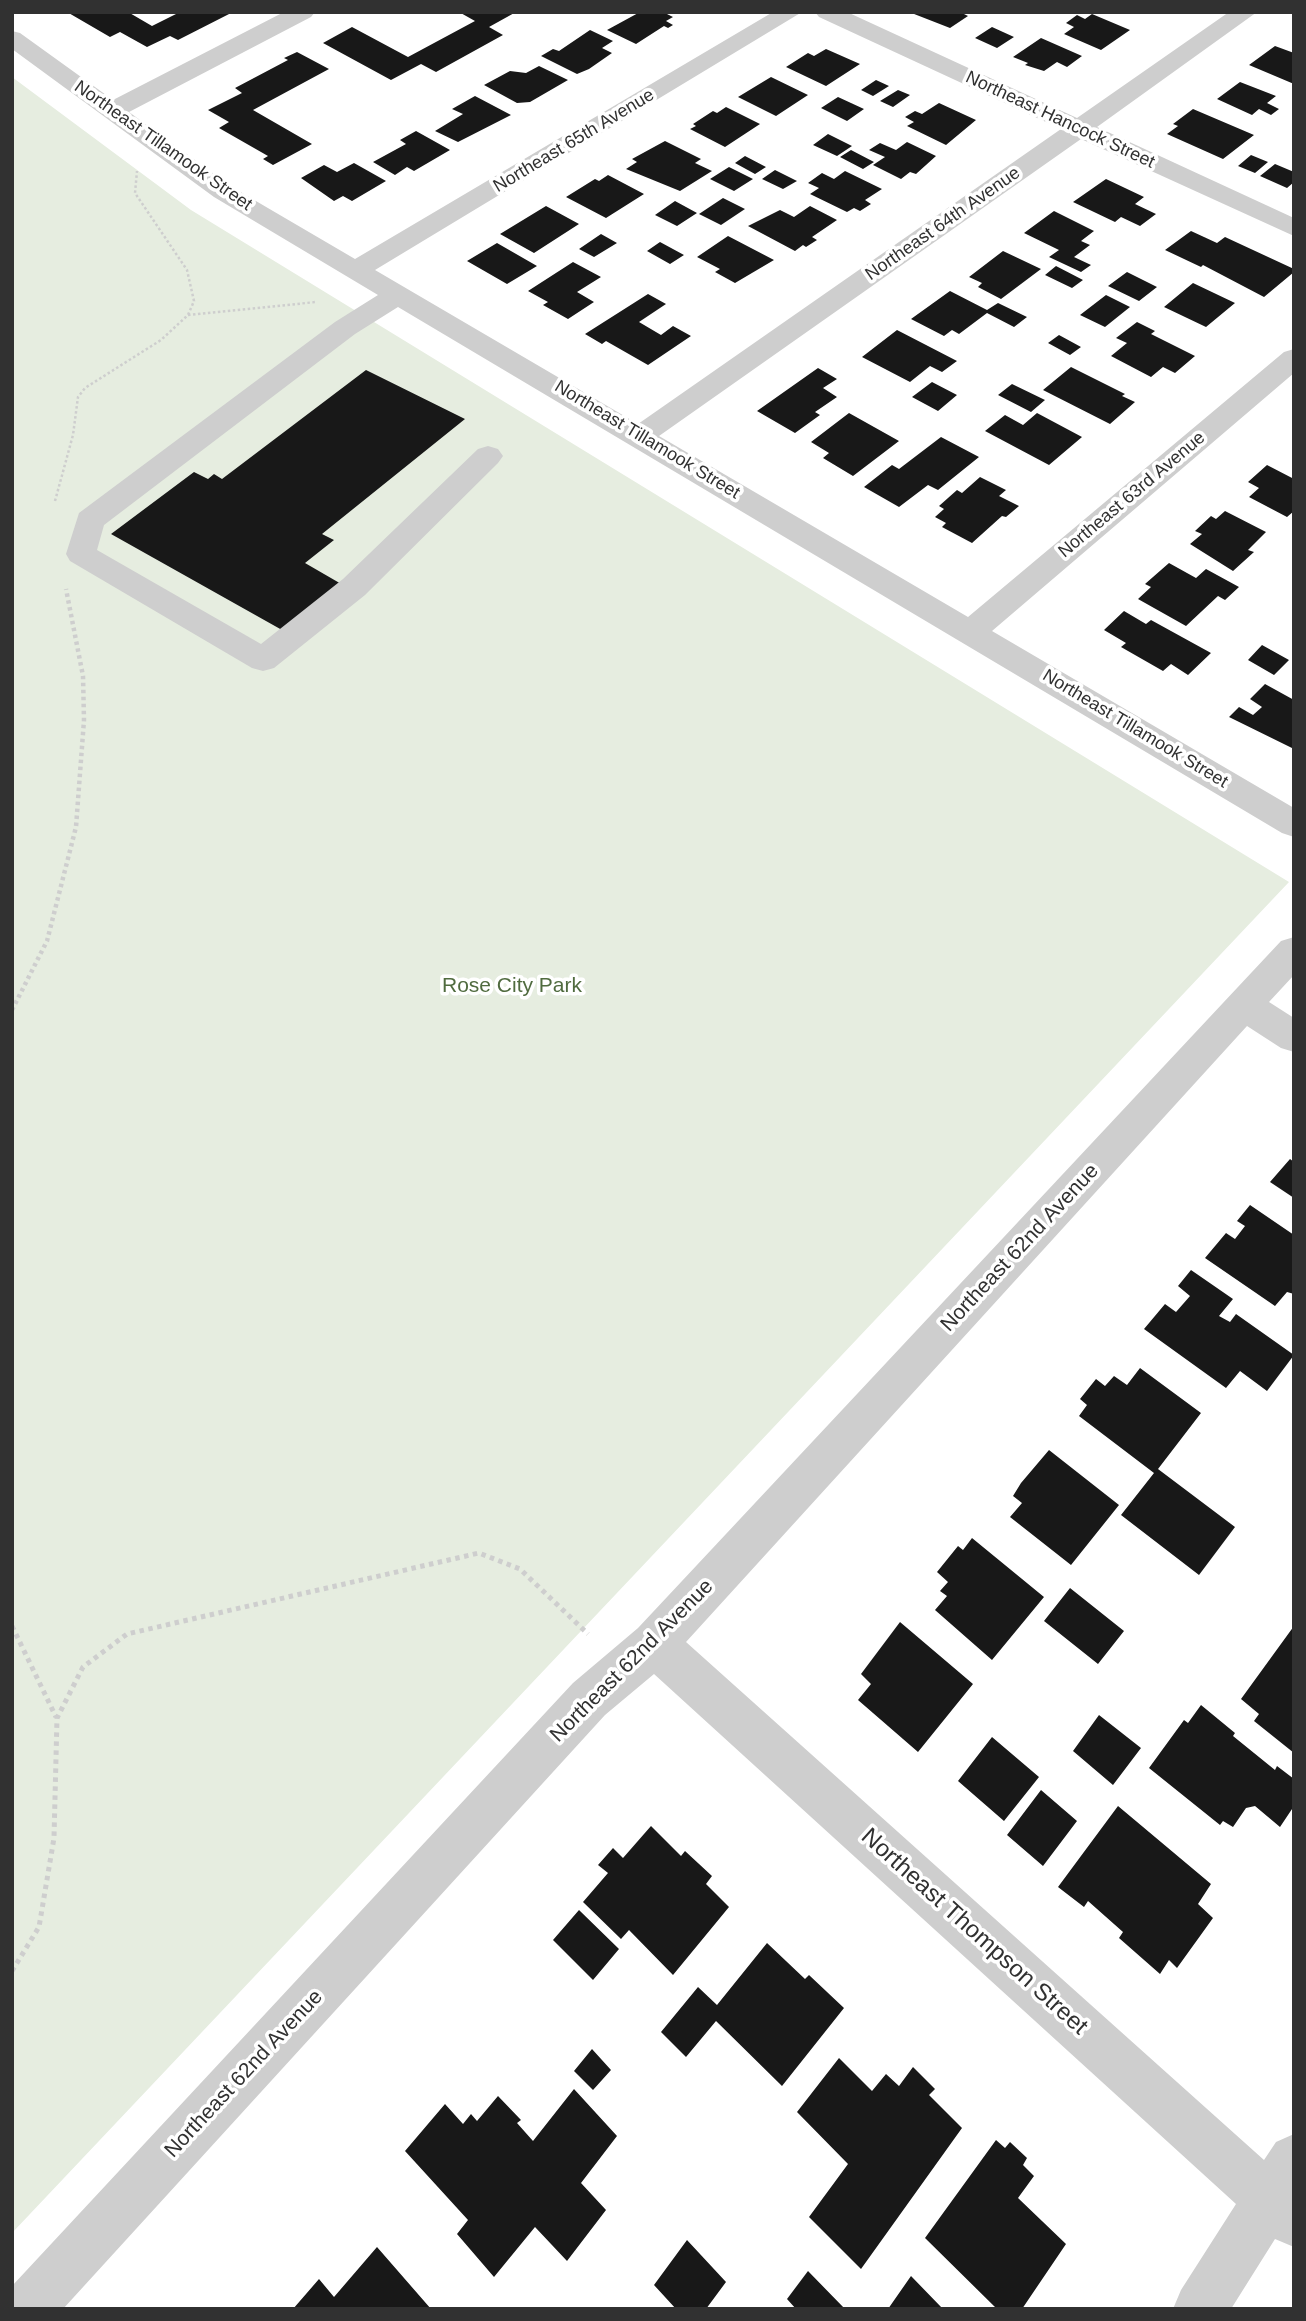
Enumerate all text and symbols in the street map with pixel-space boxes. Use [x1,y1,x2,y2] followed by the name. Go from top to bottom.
[962,67,1158,173] street label: Northeast Hancock Street
[70,76,256,216] street label: Northeast Tillamook Street
[490,84,658,198] street label: Northeast 65th Avenue
[862,162,1024,286] street label: Northeast 64th Avenue
[550,376,744,504] street label: Northeast Tillamook Street
[1054,427,1210,563] street label: Northeast 63rd Avenue
[1038,665,1232,793] street label: Northeast Tillamook Street
[442,973,582,999] park label: Rose City Park
[936,1159,1104,1337] street label: Northeast 62nd Avenue
[545,1574,719,1748] street label: Northeast 62nd Avenue
[855,1823,1093,2041] street label: Northeast Thompson Street
[160,1985,328,2163] street label: Northeast 62nd Avenue

